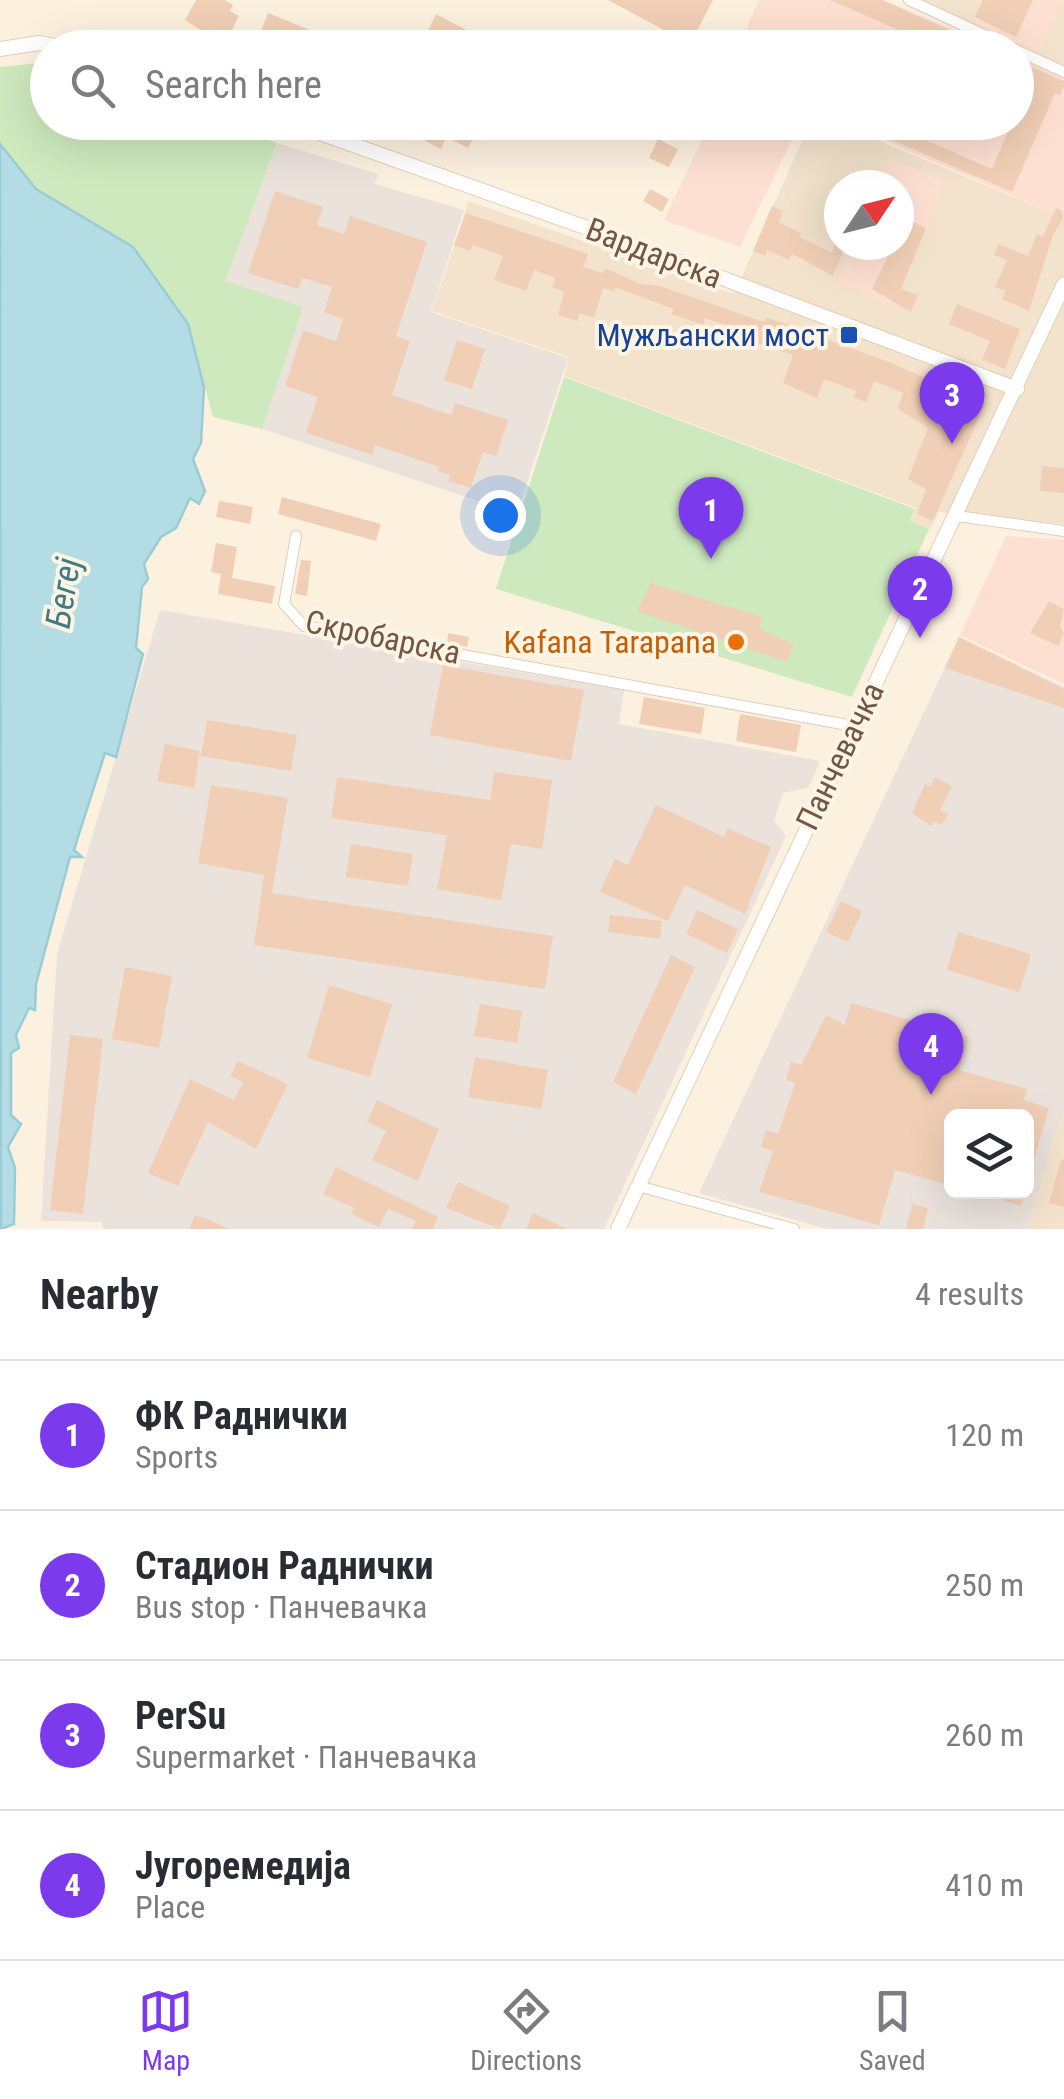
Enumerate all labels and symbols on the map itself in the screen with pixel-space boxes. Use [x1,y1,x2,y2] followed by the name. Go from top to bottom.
[824,170,914,260] north arrow
[581,210,727,296] street label: Вардарска
[596,316,829,354] place label: Мужљански мост
[838,324,860,346] marker: Мужљански мост
[920,362,984,444] pin: 3
[678,476,744,559] pin: 1
[475,490,526,541] your location
[38,555,89,631] water label: Бегеј
[888,556,952,638] pin: 2
[302,602,464,672] street label: Скробарска
[504,623,716,661] place label: Kafana Tarapana
[725,631,747,653] marker: Kafana Tarapana
[788,676,892,836] street label: Панчевачка
[898,1012,964,1095] pin: 4

